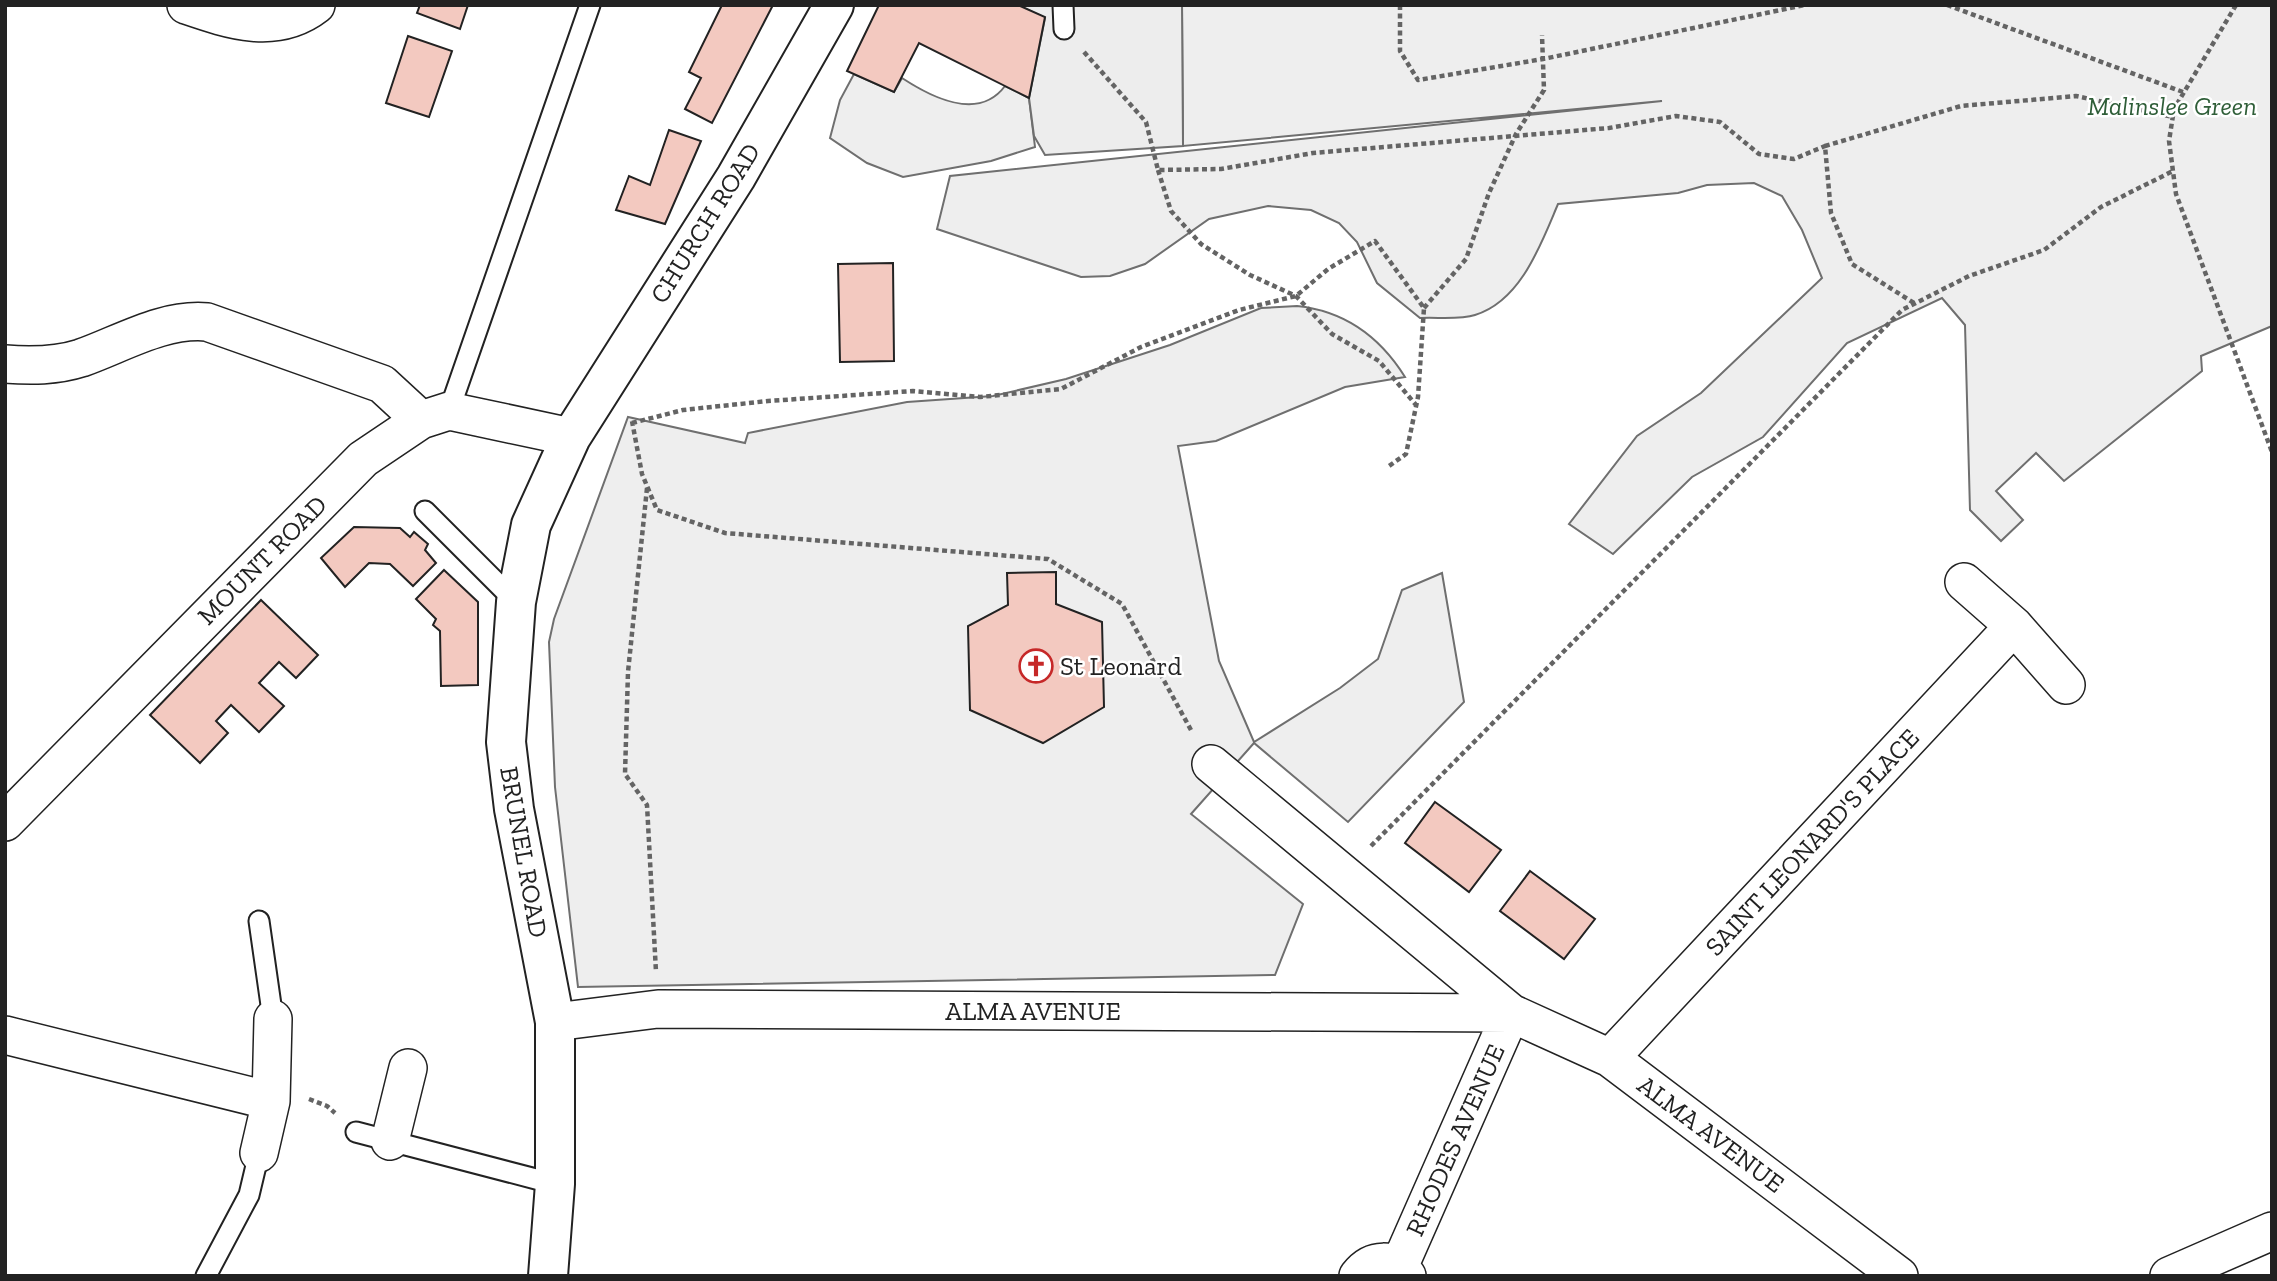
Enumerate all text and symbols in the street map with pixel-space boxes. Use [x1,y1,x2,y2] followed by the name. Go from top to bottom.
[2087,90,2257,122] park label: Malinslee Green
[643,137,767,309] street label: CHURCH ROAD
[191,489,333,631] street label: MOUNT ROAD
[1017,647,1055,685] church icon: St Leonard
[1060,650,1182,682] place label: St Leonard
[1698,722,1926,962] street label: SAINT LEONARD'S PLACE
[493,764,555,940] street label: BRUNEL ROAD
[945,995,1121,1027] street label: ALMA AVENUE
[1398,1039,1512,1241] street label: RHODES AVENUE
[1631,1068,1791,1200] street label: ALMA AVENUE

